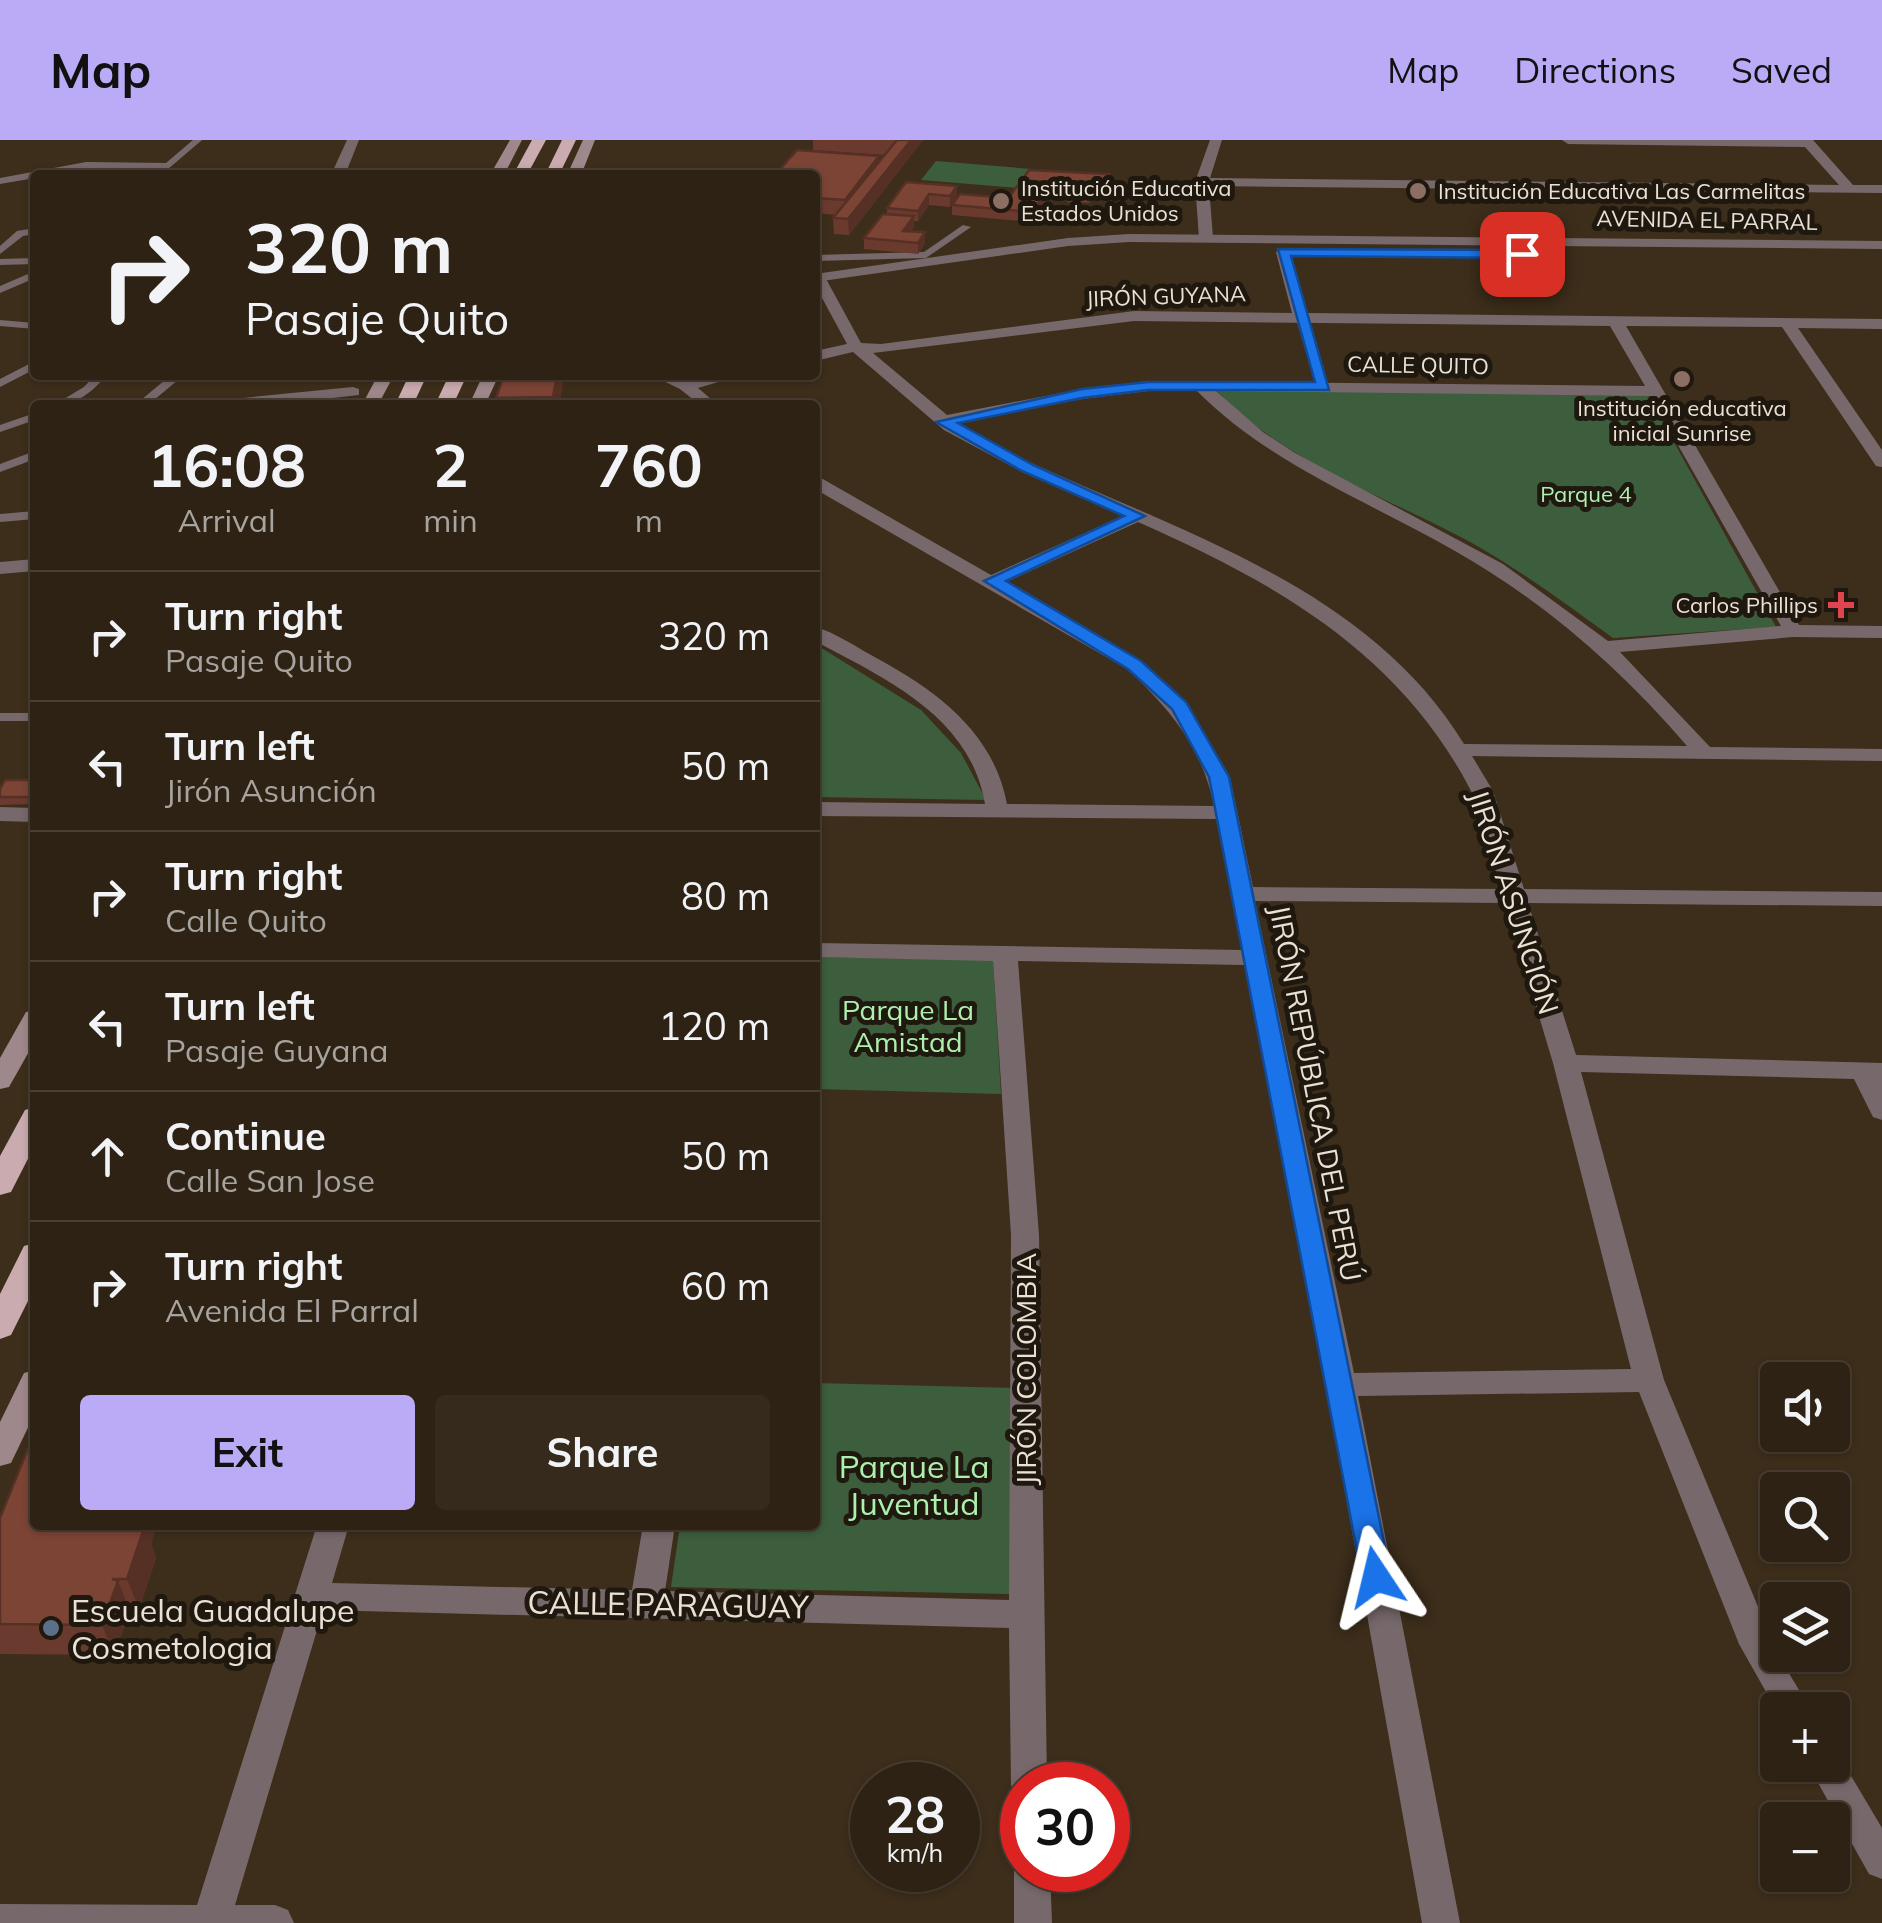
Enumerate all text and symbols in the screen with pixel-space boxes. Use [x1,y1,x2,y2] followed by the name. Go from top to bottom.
[50,40,151,100] text: Map
[1387,48,1459,92] text: Map
[1514,48,1676,92] text: Directions
[1731,48,1832,92] text: Saved
[1021,174,1231,227] place label: Institución Educativa Estados Unidos
[1438,177,1805,205] place label: Institución Educativa Las Carmelitas
[1407,180,1429,202] marker: Institución Educativa Las Carmelitas
[990,190,1012,212] marker: Institución Educativa Estados Unidos
[245,203,453,291] text: 320 m
[1596,204,1818,236] street label: AVENIDA EL PARRAL
[80,210,210,340] icon: right
[1480,212,1565,297] pin
[1495,227,1550,282] icon: arrive
[1086,279,1246,313] street label: JIRÓN GUYANA
[245,290,509,346] text: Pasaje Quito
[1347,350,1489,380] street label: CALLE QUITO
[1671,368,1693,390] marker: Institución educativa inicial Sunrise
[1577,394,1787,447] place label: Institución educativa inicial Sunrise
[147,427,306,502] text: 16:08
[432,427,468,502] text: 2
[595,427,703,502] text: 760
[1540,480,1632,508] park label: Parque 4
[178,500,276,540] text: Arrival
[423,500,478,540] text: min
[635,500,663,540] text: m
[1675,591,1818,619] place label: Carlos Phillips
[165,592,342,640] text: Turn right
[1828,592,1854,618] marker: Carlos Phillips
[80,609,135,664] icon: right
[658,612,770,660] text: 320 m
[165,640,353,680] text: Pasaje Quito
[165,722,315,770] text: Turn left
[80,739,135,794] icon: left
[681,742,770,790] text: 50 m
[165,770,377,810] text: Jirón Asunción
[1461,785,1567,1019] street label: JIRÓN ASUNCIÓN
[165,852,342,900] text: Turn right
[80,869,135,924] icon: right
[681,872,770,920] text: 80 m
[165,900,327,940] text: Calle Quito
[1262,902,1370,1284] street label: JIRÓN REPÚBLICA DEL PERÚ
[165,982,315,1030] text: Turn left
[842,992,974,1059] park label: Parque La Amistad
[80,999,135,1054] icon: left
[658,1002,770,1050] text: 120 m
[165,1030,388,1070] text: Pasaje Guyana
[165,1112,326,1160] text: Continue
[80,1129,135,1184] icon: ahead
[681,1132,770,1180] text: 50 m
[165,1160,375,1200] text: Calle San Jose
[165,1242,342,1290] text: Turn right
[1008,1252,1043,1485] street label: JIRÓN COLOMBIA
[80,1259,135,1314] icon: right
[681,1262,770,1310] text: 60 m
[165,1290,419,1330] text: Avenida El Parral
[1760,1362,1850,1892] map controls
[1760,1362,1850,1452] button: sound
[80,1395,415,1510] button: Exit
[435,1395,770,1510] button: Share
[839,1446,989,1523] park label: Parque La Juventud
[1760,1472,1850,1562] button: search
[1324,1525,1428,1629] position arrow
[527,1582,810,1626] street label: CALLE PARAGUAY
[1760,1582,1850,1672] button: layers
[71,1590,354,1667] place label: Escuela Guadalupe Cosmetologia
[40,1617,62,1639] marker: Escuela Guadalupe Cosmetologia
[1760,1692,1850,1782] button: +
[1000,1762,1130,1892] speed limit sign: 30
[885,1783,945,1846] text: 28
[1760,1802,1850,1892] button: −
[887,1837,943,1868] text: km/h

